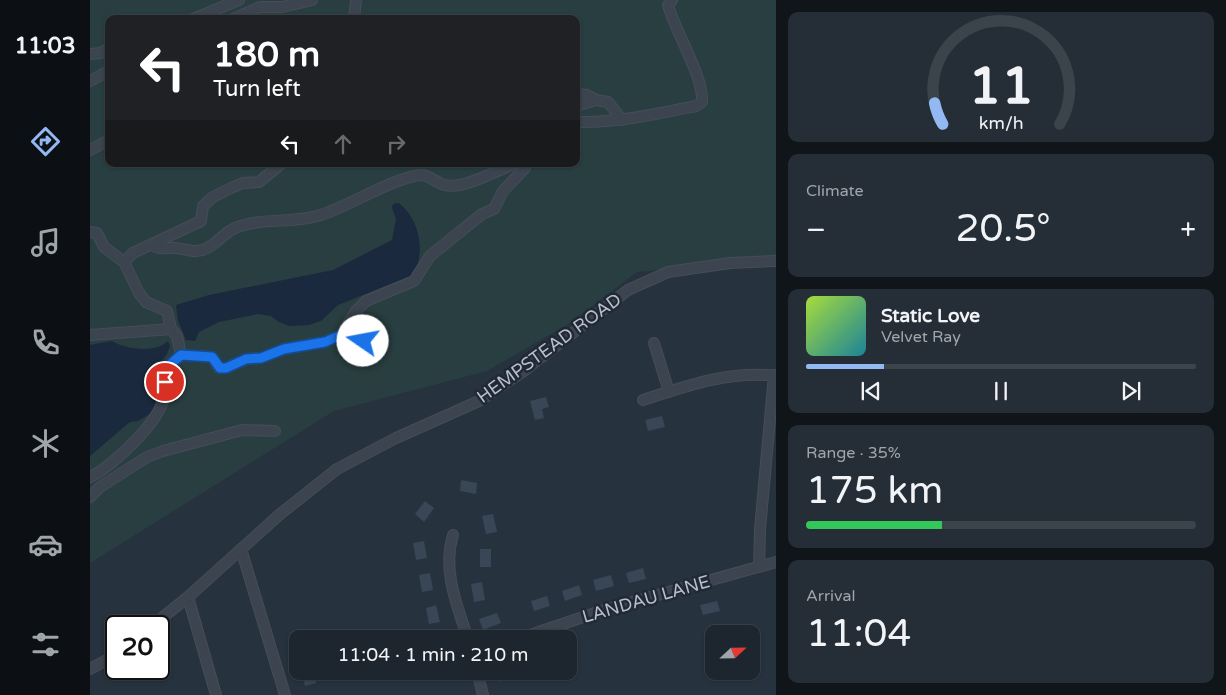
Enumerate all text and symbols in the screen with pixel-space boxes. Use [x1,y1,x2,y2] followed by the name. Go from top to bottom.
[15,33,75,59] text: 11:03
[213,34,320,76] text: 180 m
[130,35,195,100] icon: left
[968,55,1034,118] text: 11
[213,76,301,102] text: Turn left
[979,113,1023,134] text: km/h
[28,124,63,159] icon: directions
[276,130,304,158] icon: left
[329,130,357,158] icon: ahead
[382,130,410,158] icon: right
[806,181,864,201] text: Climate
[956,206,1051,252] text: 20.5°
[806,213,826,247] text: −
[1180,213,1196,247] text: +
[28,225,63,260] icon: music
[472,288,626,408] street label: HEMPSTEAD ROAD
[881,305,980,327] text: Static Love
[336,314,388,366] position arrow
[28,325,63,360] icon: phone
[881,327,961,347] text: Velvet Ray
[144,361,186,403] pin
[151,368,179,396] icon: arrive
[857,377,885,405] icon: previous
[987,377,1015,405] icon: pause
[1117,377,1145,405] icon: next
[28,426,63,461] icon: climate
[806,443,901,463] text: Range · 35%
[806,468,943,514] text: 175 km
[28,527,63,562] icon: car
[580,570,712,628] street label: LANDAU LANE
[806,586,855,606] text: Arrival
[806,611,911,657] text: 11:04
[105,615,170,680] speed limit sign: 20
[705,625,760,680] north arrow
[705,625,760,680] map controls
[28,627,63,662] icon: filters
[337,644,529,666] text: 11:04 · 1 min · 210 m

